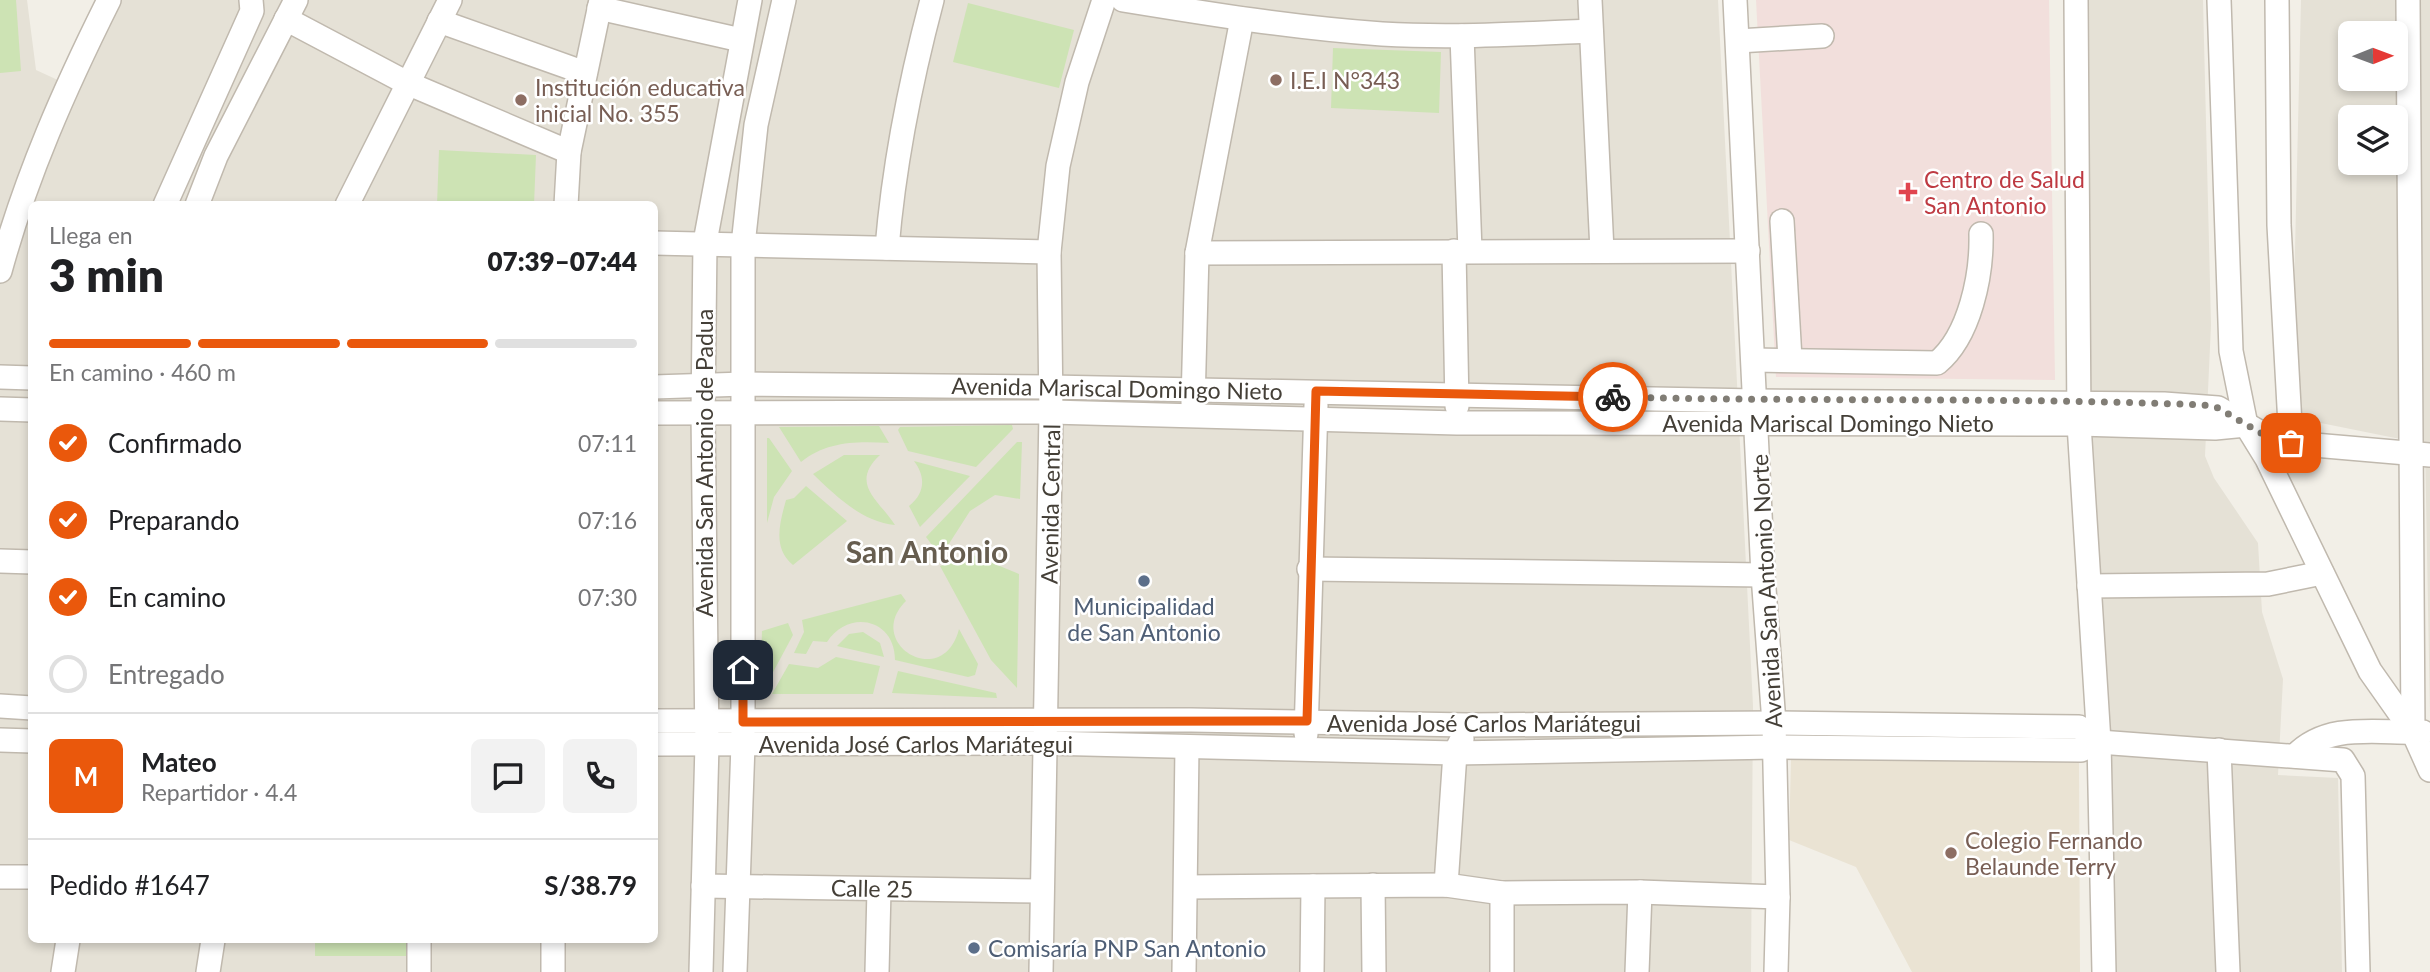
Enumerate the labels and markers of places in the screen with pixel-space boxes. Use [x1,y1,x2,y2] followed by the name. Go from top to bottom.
[1290,66,1400,94] place label: I.E.I N°343
[1268,72,1284,88] marker: I.E.I N°343
[535,73,745,127] place label: Institución educativa inicial No. 355
[513,92,529,108] marker: Institución educativa inicial No. 355
[1924,165,2085,219] place label: Centro de Salud San Antonio
[1898,182,1918,202] marker: Centro de Salud San Antonio
[2261,413,2321,473] pin
[1136,573,1152,589] marker: Municipalidad de San Antonio
[1067,592,1221,646] place label: Municipalidad de San Antonio
[713,640,773,700] pin
[1965,826,2143,880] place label: Colegio Fernando Belaunde Terry
[1943,845,1959,861] marker: Colegio Fernando Belaunde Terry
[988,934,1266,962] place label: Comisaría PNP San Antonio
[966,940,982,956] marker: Comisaría PNP San Antonio

